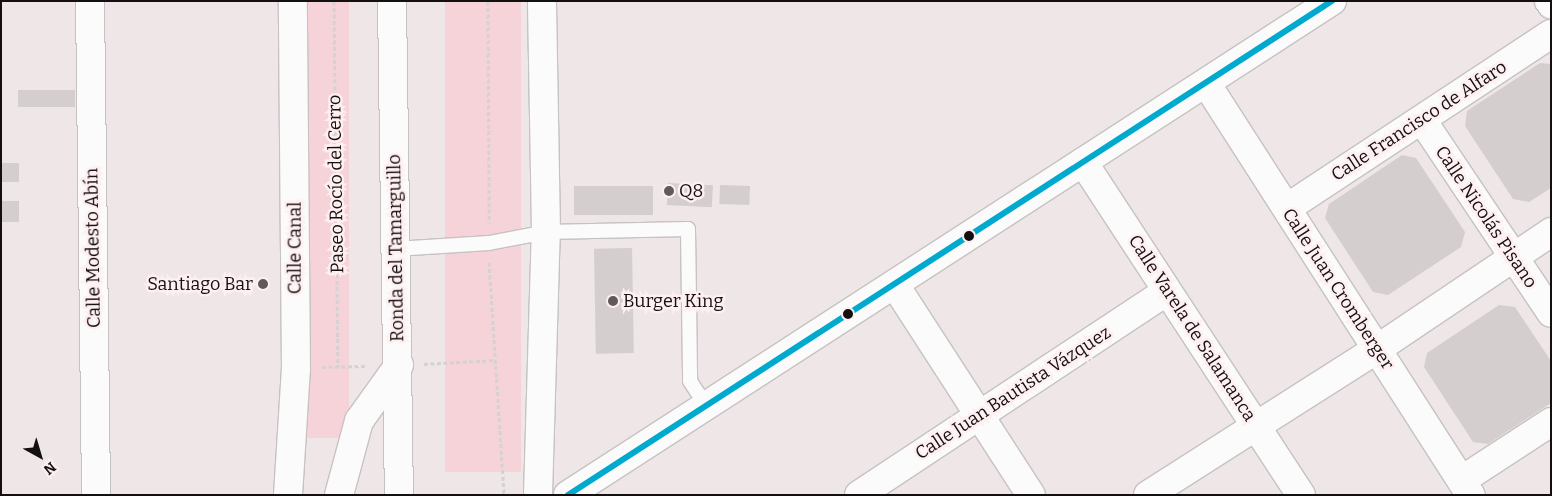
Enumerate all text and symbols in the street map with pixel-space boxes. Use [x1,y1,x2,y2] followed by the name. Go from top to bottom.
[1327,56,1511,186] street label: Calle Francisco de Alfaro
[324,95,348,273] street label: Paseo Rocío del Cerro
[1430,142,1542,292] street label: Calle Nicolás Pisano
[384,154,408,342] street label: Ronda del Tamarguillo
[81,168,105,328] street label: Calle Modesto Abín
[679,180,703,202] place label: Q8
[663,185,675,197] marker: Q8
[284,202,306,294] street label: Calle Canal
[1278,204,1398,374] street label: Calle Juan Cromberger
[964,231,974,241] unlabelled marker
[1124,231,1260,425] street label: Calle Varela de Salamanca
[147,273,253,295] place label: Santiago Bar
[257,278,269,290] marker: Santiago Bar
[623,290,724,312] place label: Burger King
[607,295,619,307] marker: Burger King
[843,309,853,319] unlabelled marker
[911,322,1115,464] street label: Calle Juan Bautista Vázquez
[15,431,65,481] north arrow
[40,458,59,478] text: N

